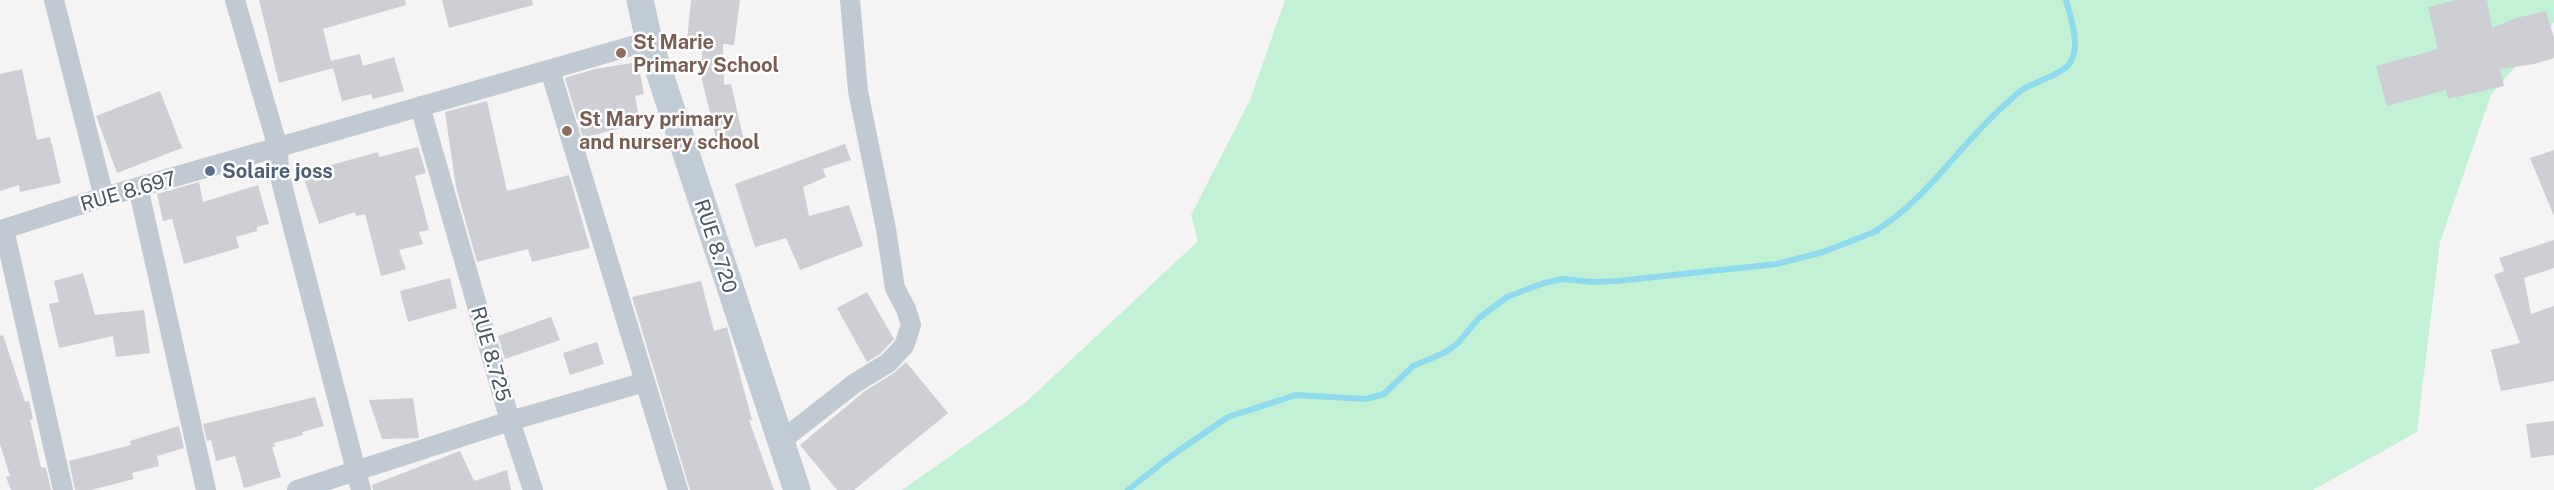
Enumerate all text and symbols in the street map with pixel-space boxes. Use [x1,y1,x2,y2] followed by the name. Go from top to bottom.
[633,30,779,77] place label: St Marie Primary School
[614,46,628,60] marker: St Marie Primary School
[579,107,760,154] place label: St Mary primary and nursery school
[560,124,574,138] marker: St Mary primary and nursery school
[222,159,333,183] place label: Solaire joss
[203,164,217,178] marker: Solaire joss
[77,166,179,216] street label: RUE 8.697
[690,196,742,296] street label: RUE 8.720
[466,304,516,404] street label: RUE 8.725

